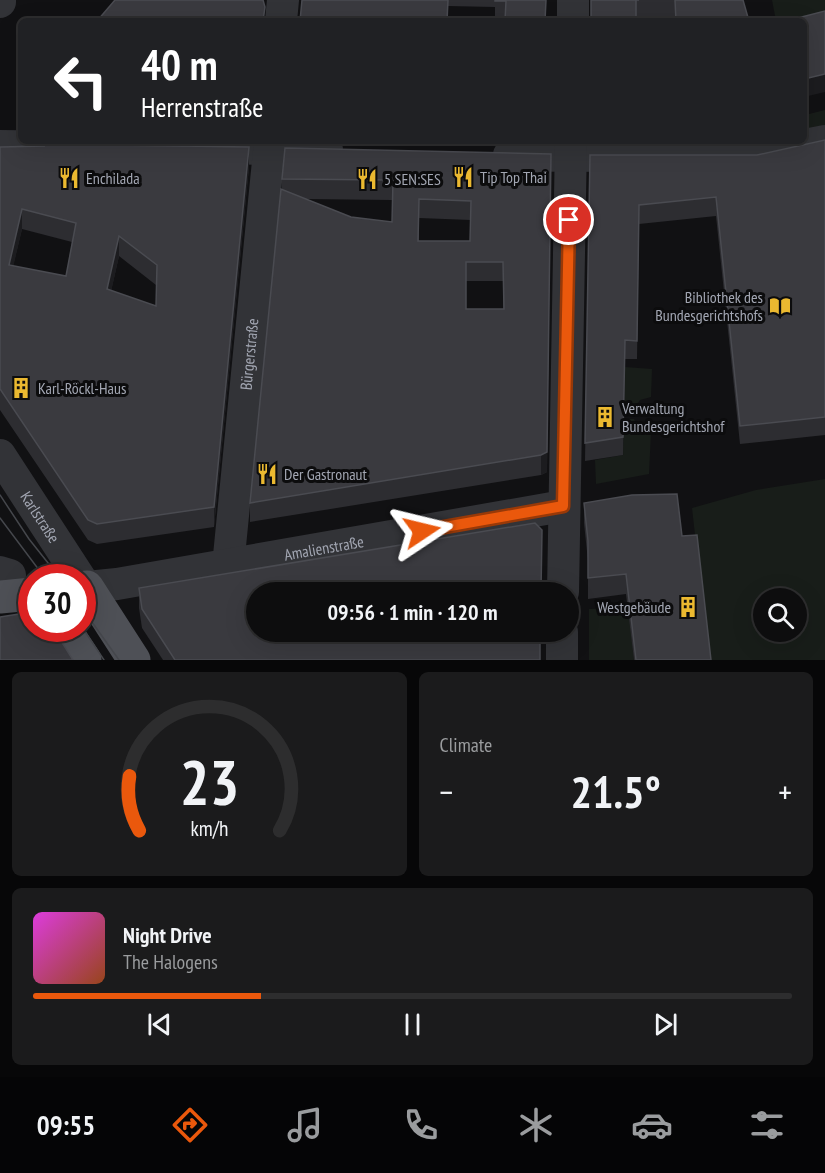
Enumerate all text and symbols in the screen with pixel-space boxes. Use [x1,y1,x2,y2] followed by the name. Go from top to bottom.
[141,37,218,92] text: 40 m
[42,42,120,120] icon: left
[141,90,264,124] text: Herrenstraße
[451,165,475,189] restaurant icon: Tip Top Thai
[57,166,81,190] restaurant icon: Enchilada
[355,167,379,191] restaurant icon: 5 SEN:SES
[480,167,547,187] place label: Tip Top Thai
[86,168,140,188] place label: Enchilada
[384,169,441,189] place label: 5 SEN:SES
[543,194,594,245] pin
[552,203,585,236] icon: arrive
[655,287,763,325] place label: Bibliothek des Bundesgerichtshofs
[768,294,792,318] library icon: Bibliothek des Bundesgerichtshofs
[235,317,262,391] street label: Bürgerstraße
[9,376,33,400] building icon: Karl-Röckl-Haus
[38,378,126,398] place label: Karl-Röckl-Haus
[621,398,725,436] place label: Verwaltung Bundesgerichtshof
[593,405,617,429] building icon: Verwaltung Bundesgerichtshof
[255,462,279,486] restaurant icon: Der Gastronaut
[284,464,368,484] place label: Der Gastronaut
[16,488,64,546] street label: Karlstraße
[390,499,454,563] position arrow
[283,531,365,565] street label: Amalienstraße
[18,564,96,642] speed limit sign: 30
[753,588,807,642] map controls
[753,588,807,642] button: search
[676,595,700,619] building icon: Westgebäude
[597,597,671,617] place label: Westgebäude
[327,598,498,626] text: 09:56 · 1 min · 120 m
[440,732,492,758] text: Climate
[179,741,239,822] text: 23
[571,762,661,820] text: 21.5°
[440,770,453,813] text: −
[778,770,792,813] text: +
[190,814,228,842] text: km/h
[123,921,212,949] text: Night Drive
[123,949,218,975] text: The Halogens
[143,1008,176,1041] icon: previous
[396,1008,429,1041] icon: pause
[649,1008,682,1041] icon: next
[169,1104,211,1146] icon: directions
[284,1104,326,1146] icon: music
[400,1104,442,1146] icon: phone
[515,1104,557,1146] icon: climate
[631,1104,673,1146] icon: car
[746,1104,788,1146] icon: filters
[37,1108,95,1142] text: 09:55

